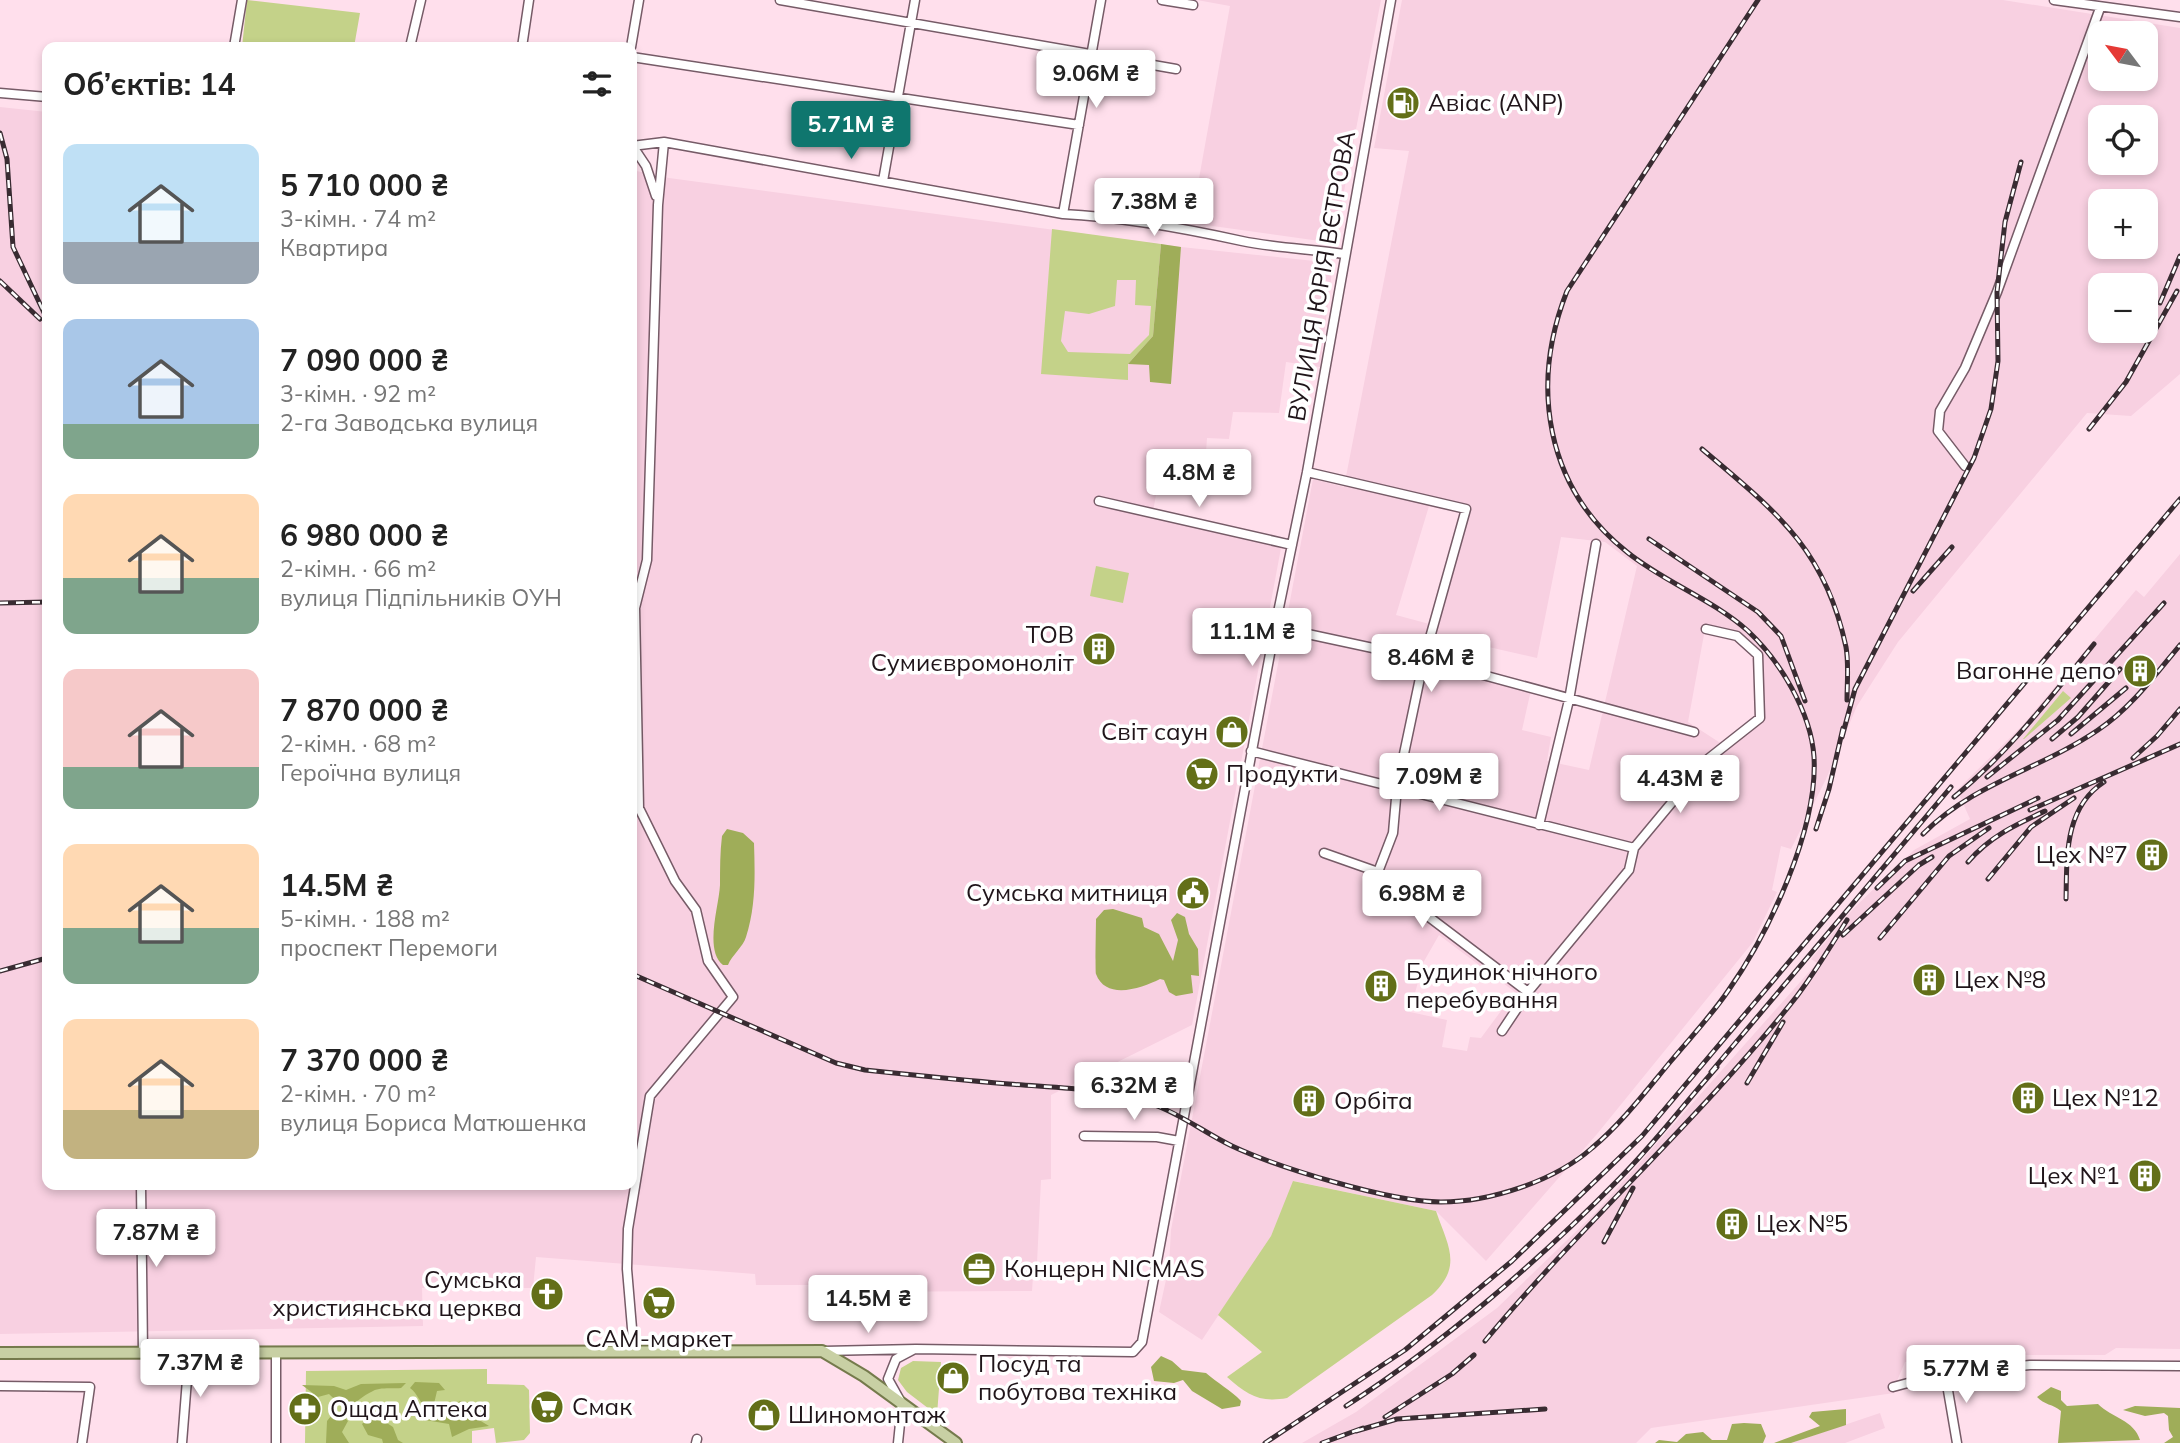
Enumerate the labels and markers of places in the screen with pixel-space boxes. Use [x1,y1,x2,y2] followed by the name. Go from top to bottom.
[1031,50,1161,110] pin: 9.06M ₴
[1384,84,1422,122] fuel station icon: Авіас (ANP)
[1428,87,1564,117] place label: Авіас (ANP)
[786,102,916,161] pin: 5.71M ₴
[1089,178,1219,238] pin: 7.38M ₴
[1142,449,1256,509] pin: 4.8M ₴
[1187,608,1317,668] pin: 11.1M ₴
[871,619,1074,677] place label: ТОВ Сумиєвромоноліт
[1080,630,1118,668] building icon: ТОВ Сумиєвромоноліт
[1366,634,1496,694] pin: 8.46M ₴
[2121,652,2159,690] building icon: Вагонне депо
[1956,655,2116,685] place label: Вагонне депо
[1213,713,1251,751] shop icon: Світ саун
[1101,716,1208,746] place label: Світ саун
[1374,754,1504,813] pin: 7.09M ₴
[1183,755,1221,793] supermarket icon: Продукти
[1615,756,1745,815] pin: 4.43M ₴
[1226,758,1339,788] place label: Продукти
[2133,836,2171,874] building icon: Цех №7
[2036,839,2128,869] place label: Цех №7
[1357,870,1487,930] pin: 6.98M ₴
[1174,874,1212,912] public building icon: Сумська митниця
[966,877,1168,907] place label: Сумська митниця
[1406,956,1598,1014] place label: Будинок нічного перебування
[1910,961,1948,999] building icon: Цех №8
[1954,964,2046,994] place label: Цех №8
[1362,967,1400,1005] building icon: Будинок нічного перебування
[1069,1062,1199,1122] pin: 6.32M ₴
[2009,1079,2047,1117] building icon: Цех №12
[1290,1082,1328,1120] building icon: Орбіта
[2052,1082,2159,1112] place label: Цех №12
[1334,1085,1413,1115] place label: Орбіта
[2126,1157,2164,1195] building icon: Цех №1
[2028,1160,2120,1190] place label: Цех №1
[1713,1205,1751,1243] building icon: Цех №5
[1756,1208,1848,1238] place label: Цех №5
[91,1210,221,1269] pin: 7.87M ₴
[960,1250,998,1288] office icon: Концерн NICMAS
[1004,1253,1205,1283] place label: Концерн NICMAS
[273,1264,522,1322] place label: Сумська християнська церква
[528,1275,566,1313] church icon: Сумська християнська церква
[803,1276,933,1335] pin: 14.5M ₴
[640,1284,678,1322] supermarket icon: САМ-маркет
[585,1323,733,1353] place label: САМ-маркет
[135,1340,265,1399] pin: 7.37M ₴
[1901,1346,2031,1405] pin: 5.77M ₴
[978,1348,1177,1406] place label: Посуд та побутова техніка
[934,1359,972,1397] shop icon: Посуд та побутова техніка
[528,1388,566,1426] supermarket icon: Смак
[286,1390,324,1428] pharmacy icon: Ощад Аптека
[572,1391,632,1421] place label: Смак
[330,1393,488,1423] place label: Ощад Аптека
[745,1396,783,1434] shop icon: Шиномонтаж
[788,1399,947,1429] place label: Шиномонтаж

